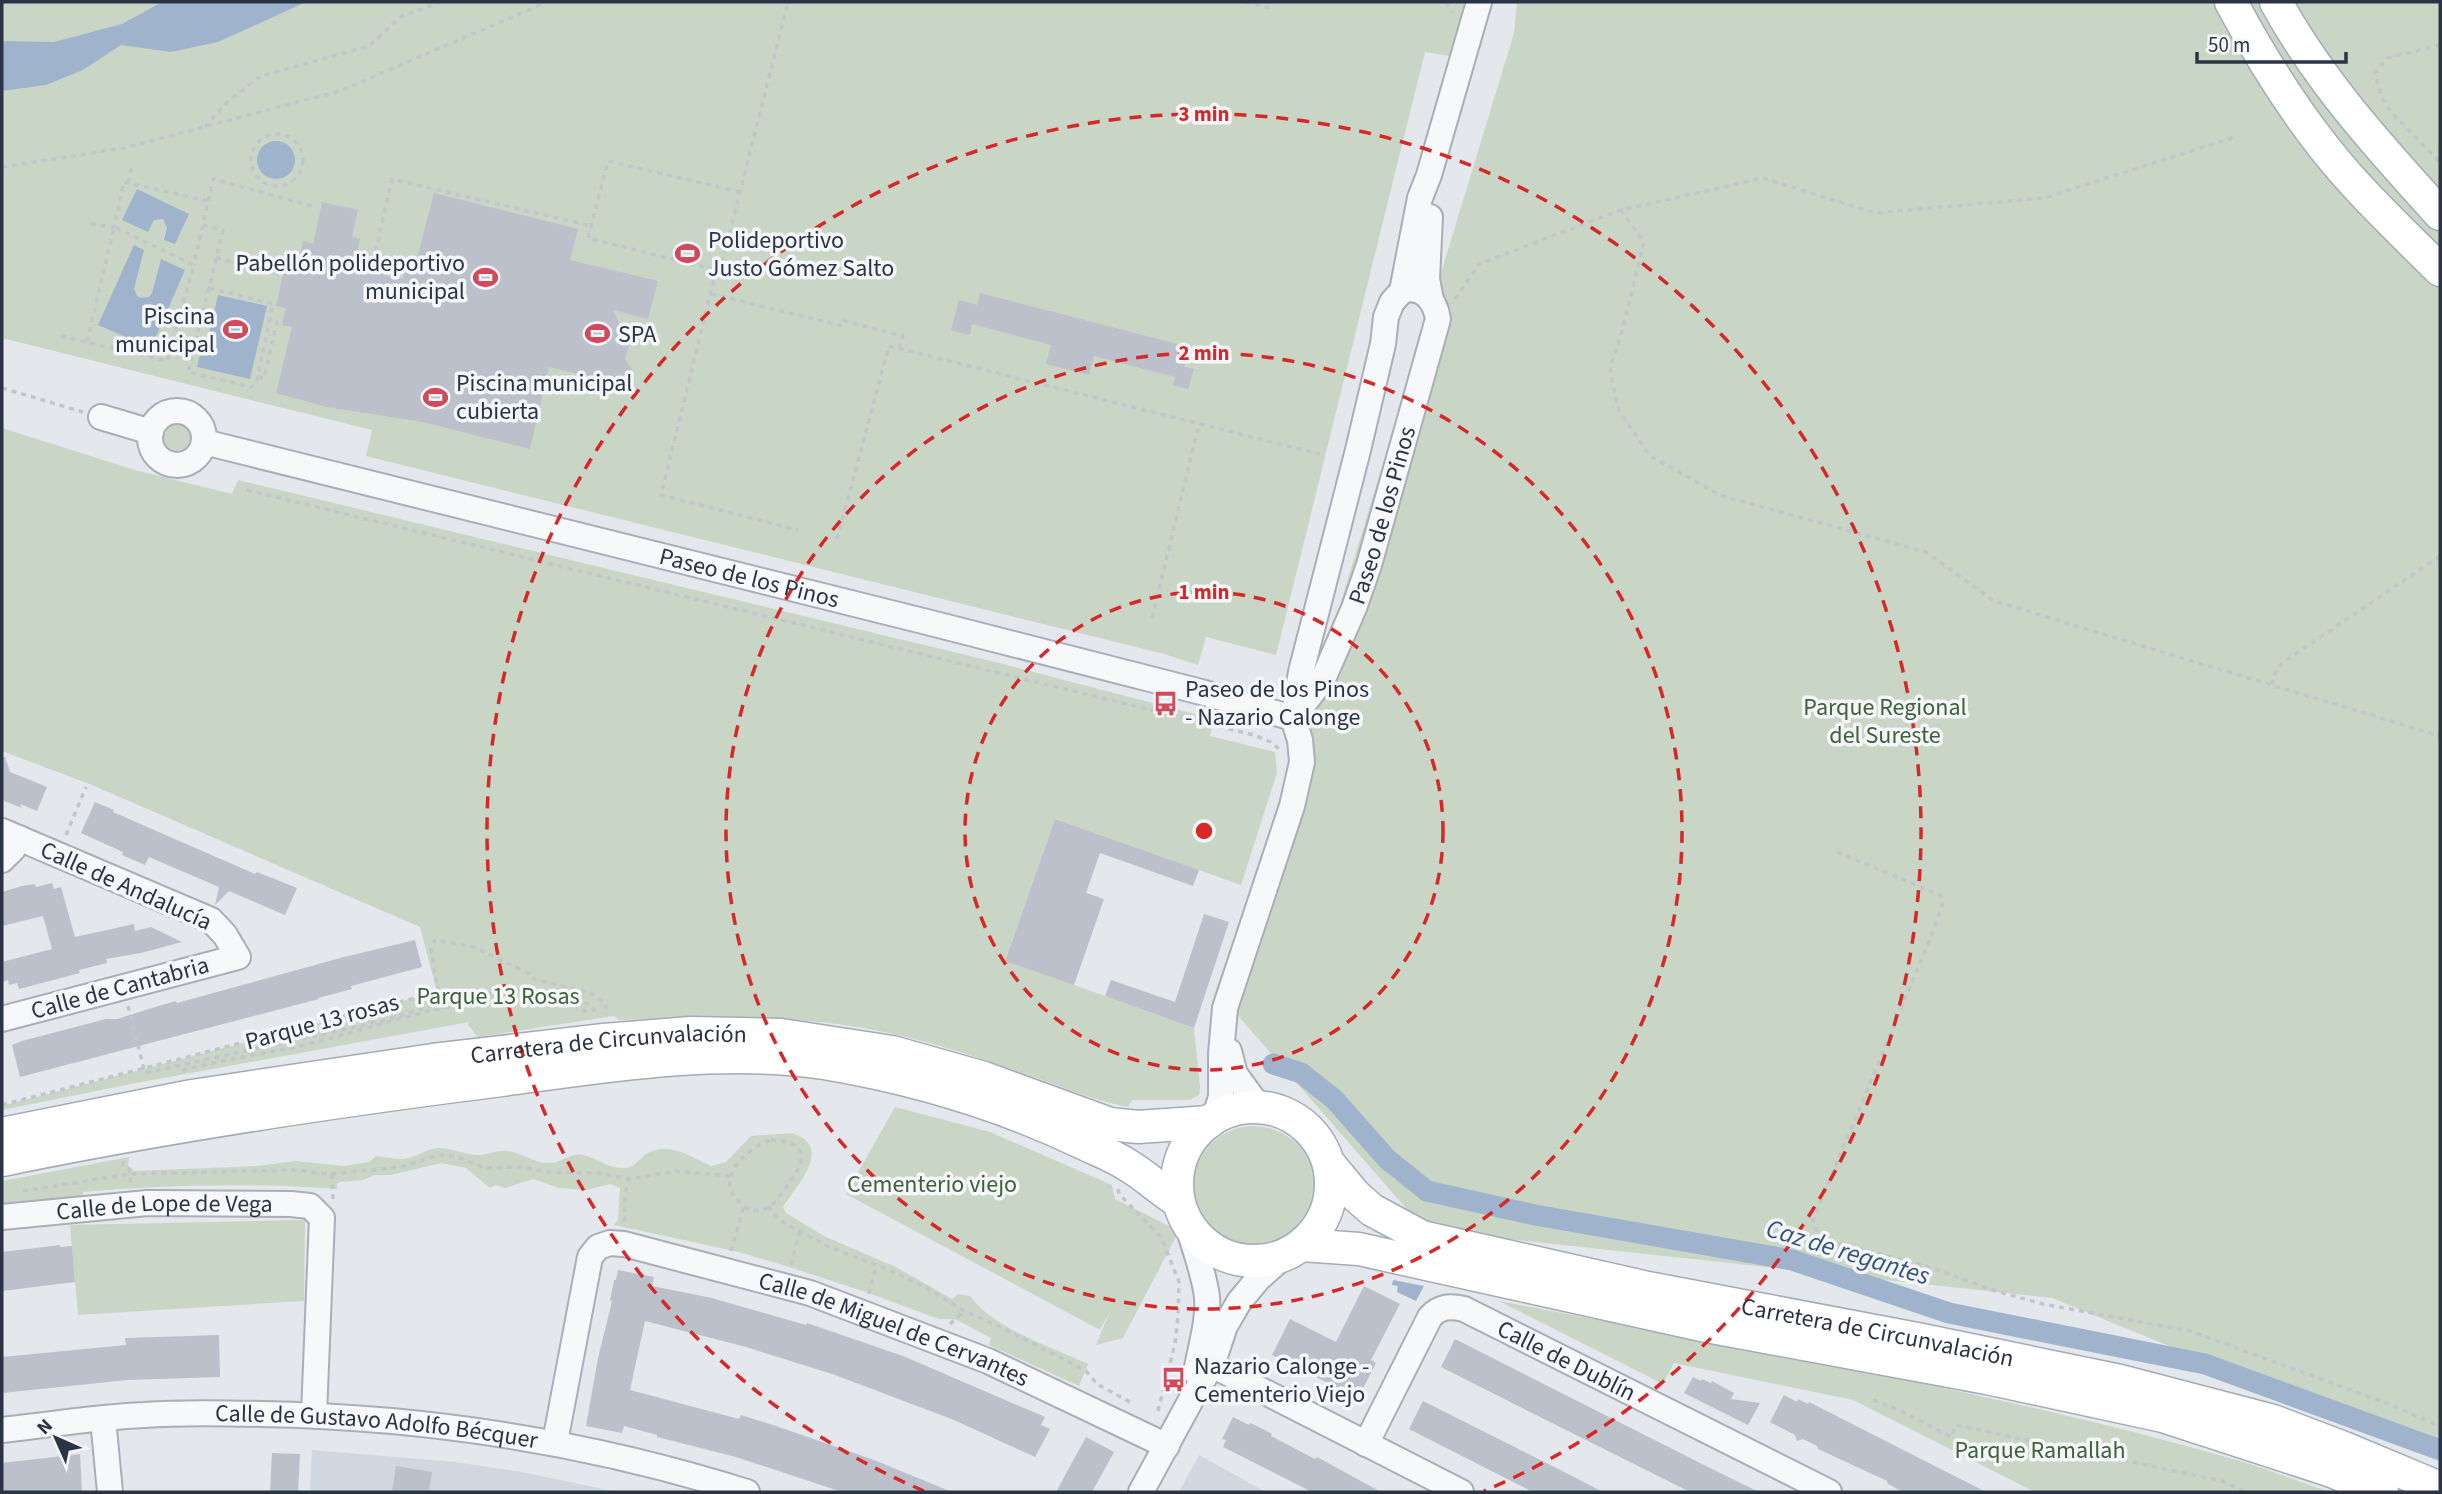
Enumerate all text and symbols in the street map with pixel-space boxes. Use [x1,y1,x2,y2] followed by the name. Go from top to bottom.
[2197,21,2346,65] scale bar
[2208,30,2250,60] text: 50 m
[1178,99,1230,129] text: 3 min
[708,223,894,286] place label: Polideportivo Justo Gómez Salto
[674,240,702,268] sports icon: Polideportivo Justo Gómez Salto
[236,246,465,309] place label: Pabellón polideportivo municipal
[471,263,499,291] sports icon: Pabellón polideportivo municipal
[115,299,215,362] place label: Piscina municipal
[221,316,249,344] sports icon: Piscina municipal
[618,317,656,352] place label: SPA
[584,320,612,348] sports icon: SPA
[1178,338,1230,368] text: 2 min
[456,366,632,429] place label: Piscina municipal cubierta
[422,383,450,411] sports icon: Piscina municipal cubierta
[1339,422,1425,609] street label: Paseo de los Pinos
[656,539,843,617] street label: Paseo de los Pinos
[1178,577,1230,607] text: 1 min
[1185,672,1369,735] place label: Paseo de los Pinos - Nazario Calonge
[1151,689,1179,717] bus stop icon: Paseo de los Pinos - Nazario Calonge
[1803,690,1967,753] park label: Parque Regional del Sureste
[1192,819,1216,843] centre of rings
[35,832,217,940] street label: Calle de Andalucía
[27,947,213,1029] street label: Calle de Cantabria
[416,979,580,1014] park label: Parque 13 Rosas
[241,985,403,1059] street label: Parque 13 rosas
[469,1016,747,1073] street label: Carretera de Circunvalación
[847,1167,1017,1202] park label: Cementerio viejo
[55,1185,273,1229] street label: Calle de Lope de Vega
[1762,1210,1934,1294] water label: Caz de regantes
[755,1263,1035,1396] street label: Calle de Miguel de Cervantes
[1738,1289,2017,1376] street label: Carretera de Circunvalación
[1491,1311,1642,1410] street label: Calle de Dublín
[1194,1349,1369,1412] place label: Nazario Calonge - Cementerio Viejo
[1160,1366,1188,1394] bus stop icon: Nazario Calonge - Cementerio Viejo
[215,1396,541,1458] street label: Calle de Gustavo Adolfo Bécquer
[21,1403,91,1473] north arrow
[31,1413,59,1441] text: N
[1955,1433,2125,1468] park label: Parque Ramallah

